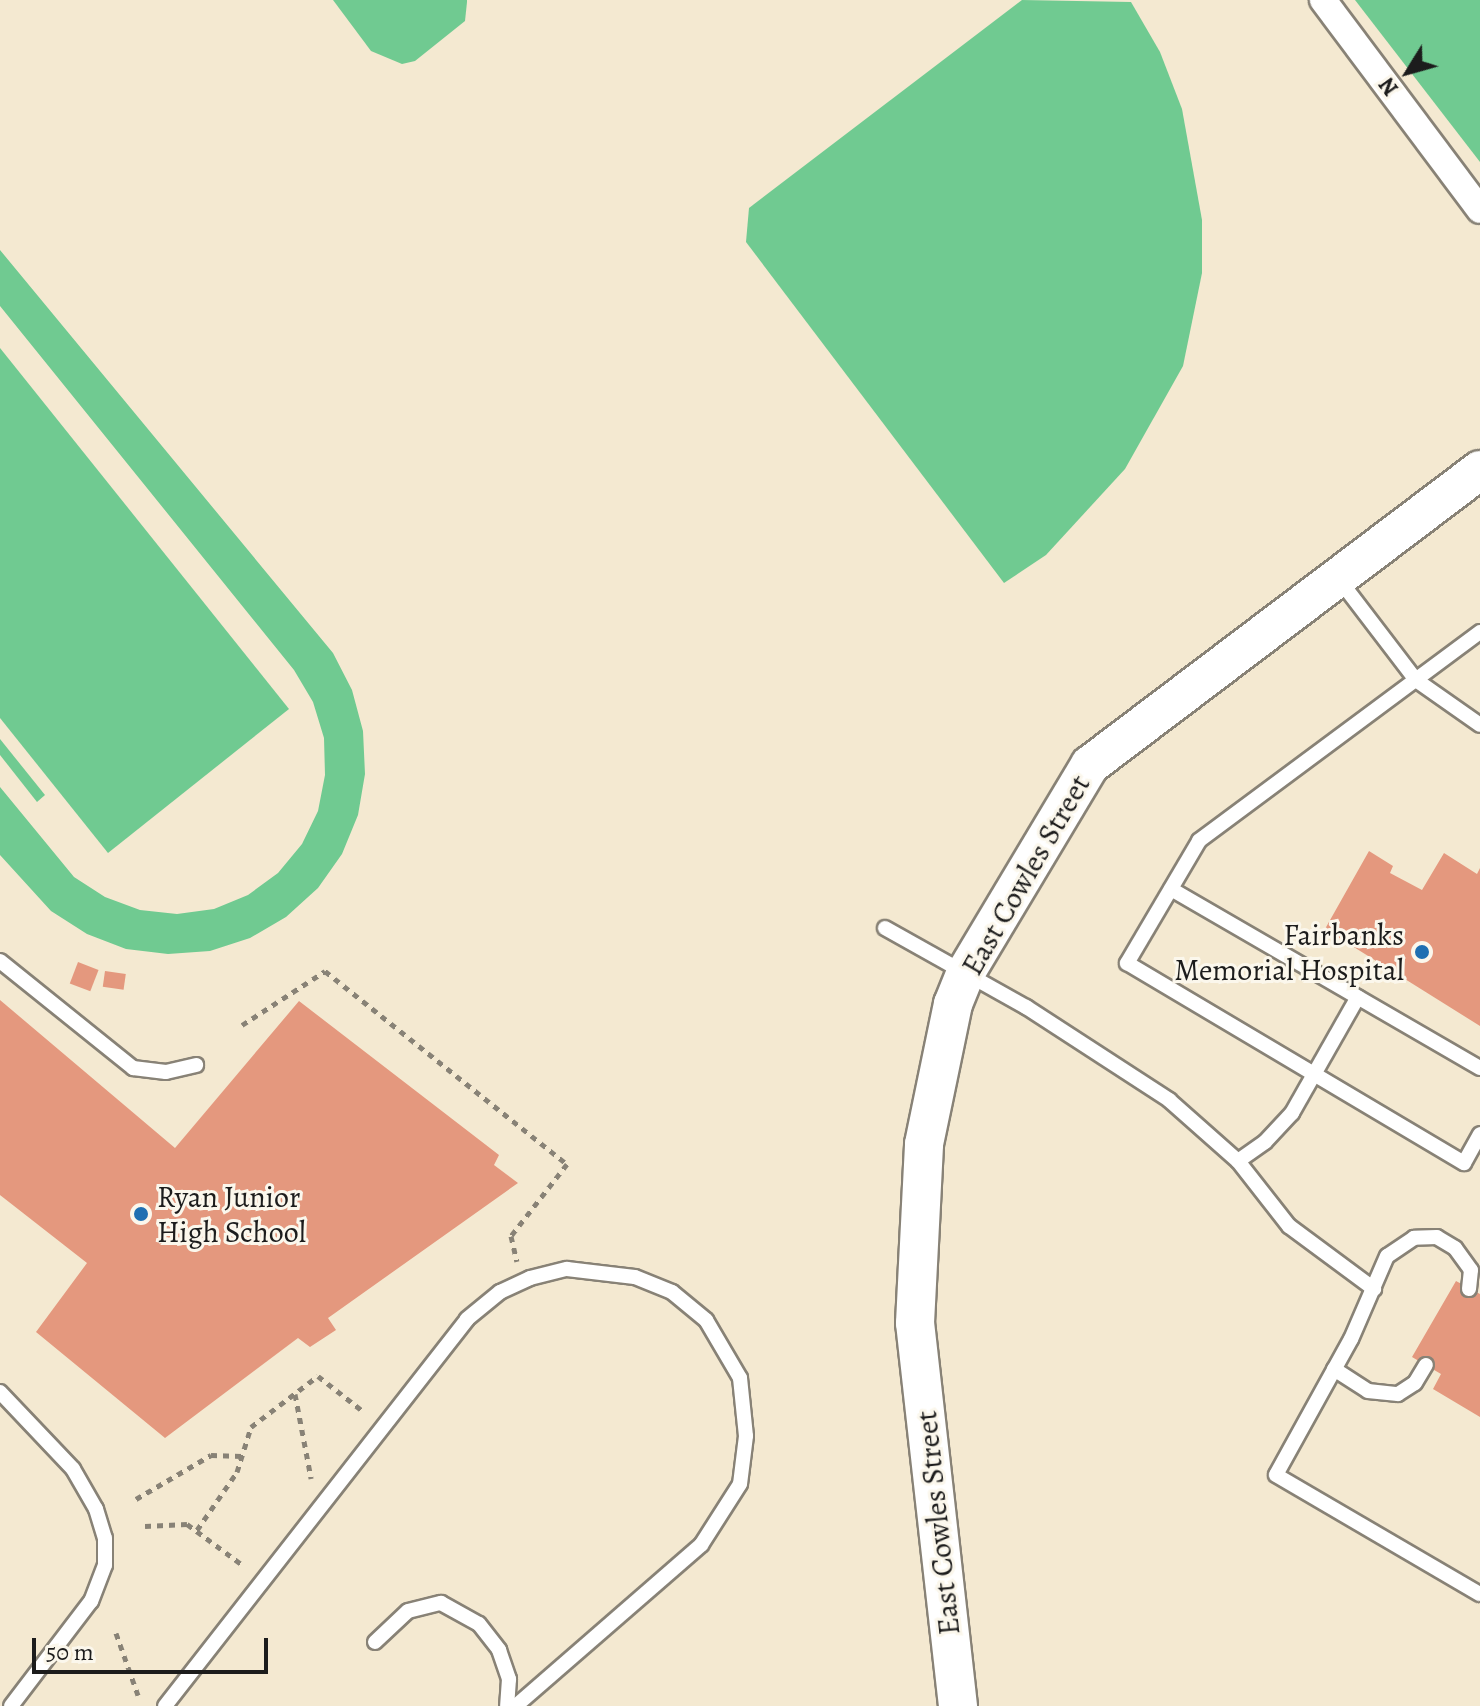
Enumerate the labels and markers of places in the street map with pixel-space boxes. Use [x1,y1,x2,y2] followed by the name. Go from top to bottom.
[1174,917,1404,988] place label: Fairbanks Memorial Hospital
[1411,941,1433,963] marker: Fairbanks Memorial Hospital
[157,1179,306,1250] place label: Ryan Junior High School
[132,1205,150,1223] marker: Ryan Junior High School

